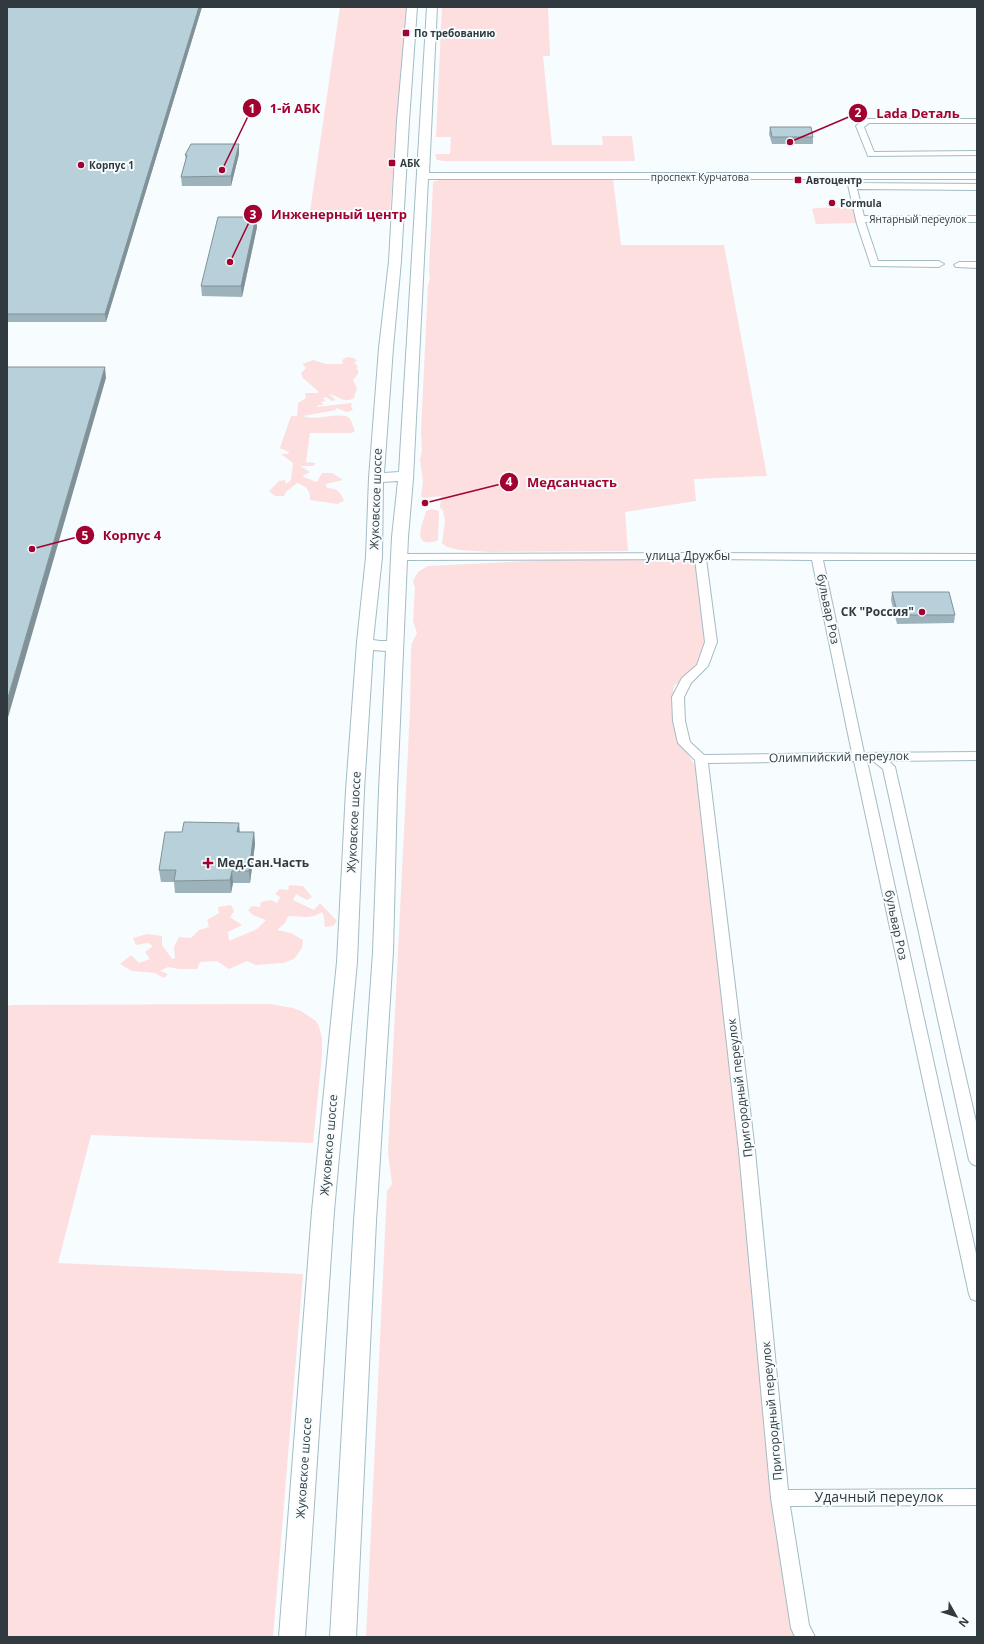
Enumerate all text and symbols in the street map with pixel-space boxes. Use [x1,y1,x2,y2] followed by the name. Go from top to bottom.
[414,26,496,40] place label: По требованию
[401,28,411,38] marker: По требованию
[242,96,328,121] callout: 1-й АБК
[270,99,320,117] text: 1-й АБК
[249,100,255,117] text: 1
[848,101,968,126] callout: Lada Dеталь
[855,104,862,121] text: 2
[876,104,960,122] text: Lada Dеталь
[400,156,420,170] place label: АБК
[89,158,134,172] place label: Корпус 1
[387,158,397,168] marker: АБК
[76,160,86,170] marker: Корпус 1
[651,170,749,184] street label: проспект Курчатова
[806,173,862,187] place label: Автоцентр
[793,175,803,185] marker: Автоцентр
[840,196,882,210] place label: Formula
[827,198,837,208] marker: Formula
[243,202,415,227] callout: Инженерный центр
[271,205,407,223] text: Инженерный центр
[250,206,257,223] text: 3
[869,212,968,226] street label: Янтарный переулок
[365,448,386,550] street label: Жуковское шоссе
[499,470,625,495] callout: Медсанчасть
[506,473,513,490] text: 4
[527,473,617,491] text: Медсанчасть
[75,523,169,548] callout: Корпус 4
[103,526,162,544] text: Корпус 4
[82,527,89,544] text: 5
[646,547,730,564] street label: улица Дружбы
[813,572,844,646] street label: бульвар Роз
[841,603,914,620] place label: СК "Россия"
[917,607,927,617] marker: СК "Россия"
[769,747,910,766] street label: Олимпийский переулок
[342,771,365,873] street label: Жуковское шоссе
[217,854,309,871] place label: Мед.Сан.Часть
[202,857,214,869] marker: Мед.Сан.Часть
[881,888,912,962] street label: бульвар Роз
[722,1017,756,1158] street label: Пригородный переулок
[316,1093,341,1196] street label: Жуковское шоссе
[757,1340,786,1481] street label: Пригородный переулок
[291,1416,316,1519] street label: Жуковское шоссе
[815,1487,944,1506] street label: Удачный переулок
[936,1596,976,1636] north arrow
[956,1614,973,1631] text: N

